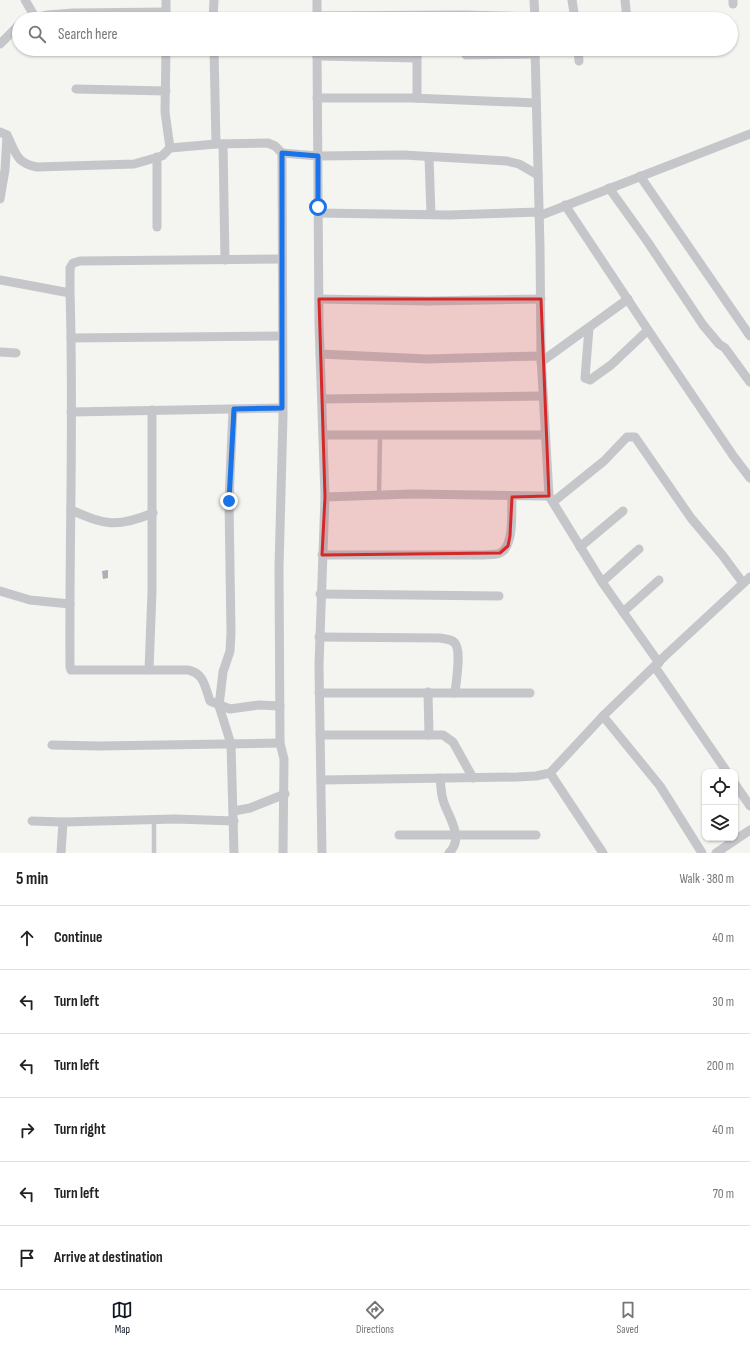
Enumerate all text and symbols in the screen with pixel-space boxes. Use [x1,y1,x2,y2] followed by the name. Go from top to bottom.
[12,12,738,56] search box
[26,23,48,45] icon: search
[58,25,118,44] text: Search here
[309,198,327,216] route start
[220,492,238,510] route end
[702,769,738,841] map controls
[702,769,738,805] button: locate
[702,805,738,841] button: layers
[16,869,48,889] text: 5 min
[679,871,734,887] text: Walk · 380 m
[16,927,38,949] icon: ahead
[54,928,103,947] text: Continue
[712,930,734,946] text: 40 m
[16,991,38,1013] icon: left
[54,992,99,1011] text: Turn left
[712,994,734,1010] text: 30 m
[16,1055,38,1077] icon: left
[54,1056,99,1075] text: Turn left
[707,1058,734,1074] text: 200 m
[16,1119,38,1141] icon: right
[54,1120,106,1139] text: Turn right
[712,1122,734,1138] text: 40 m
[16,1183,38,1205] icon: left
[54,1184,99,1203] text: Turn left
[713,1186,734,1202] text: 70 m
[16,1247,38,1269] icon: arrive
[54,1248,163,1267] text: Arrive at destination
[111,1299,133,1336] tab: Map
[356,1299,394,1336] tab: Directions
[617,1299,639,1336] tab: Saved

